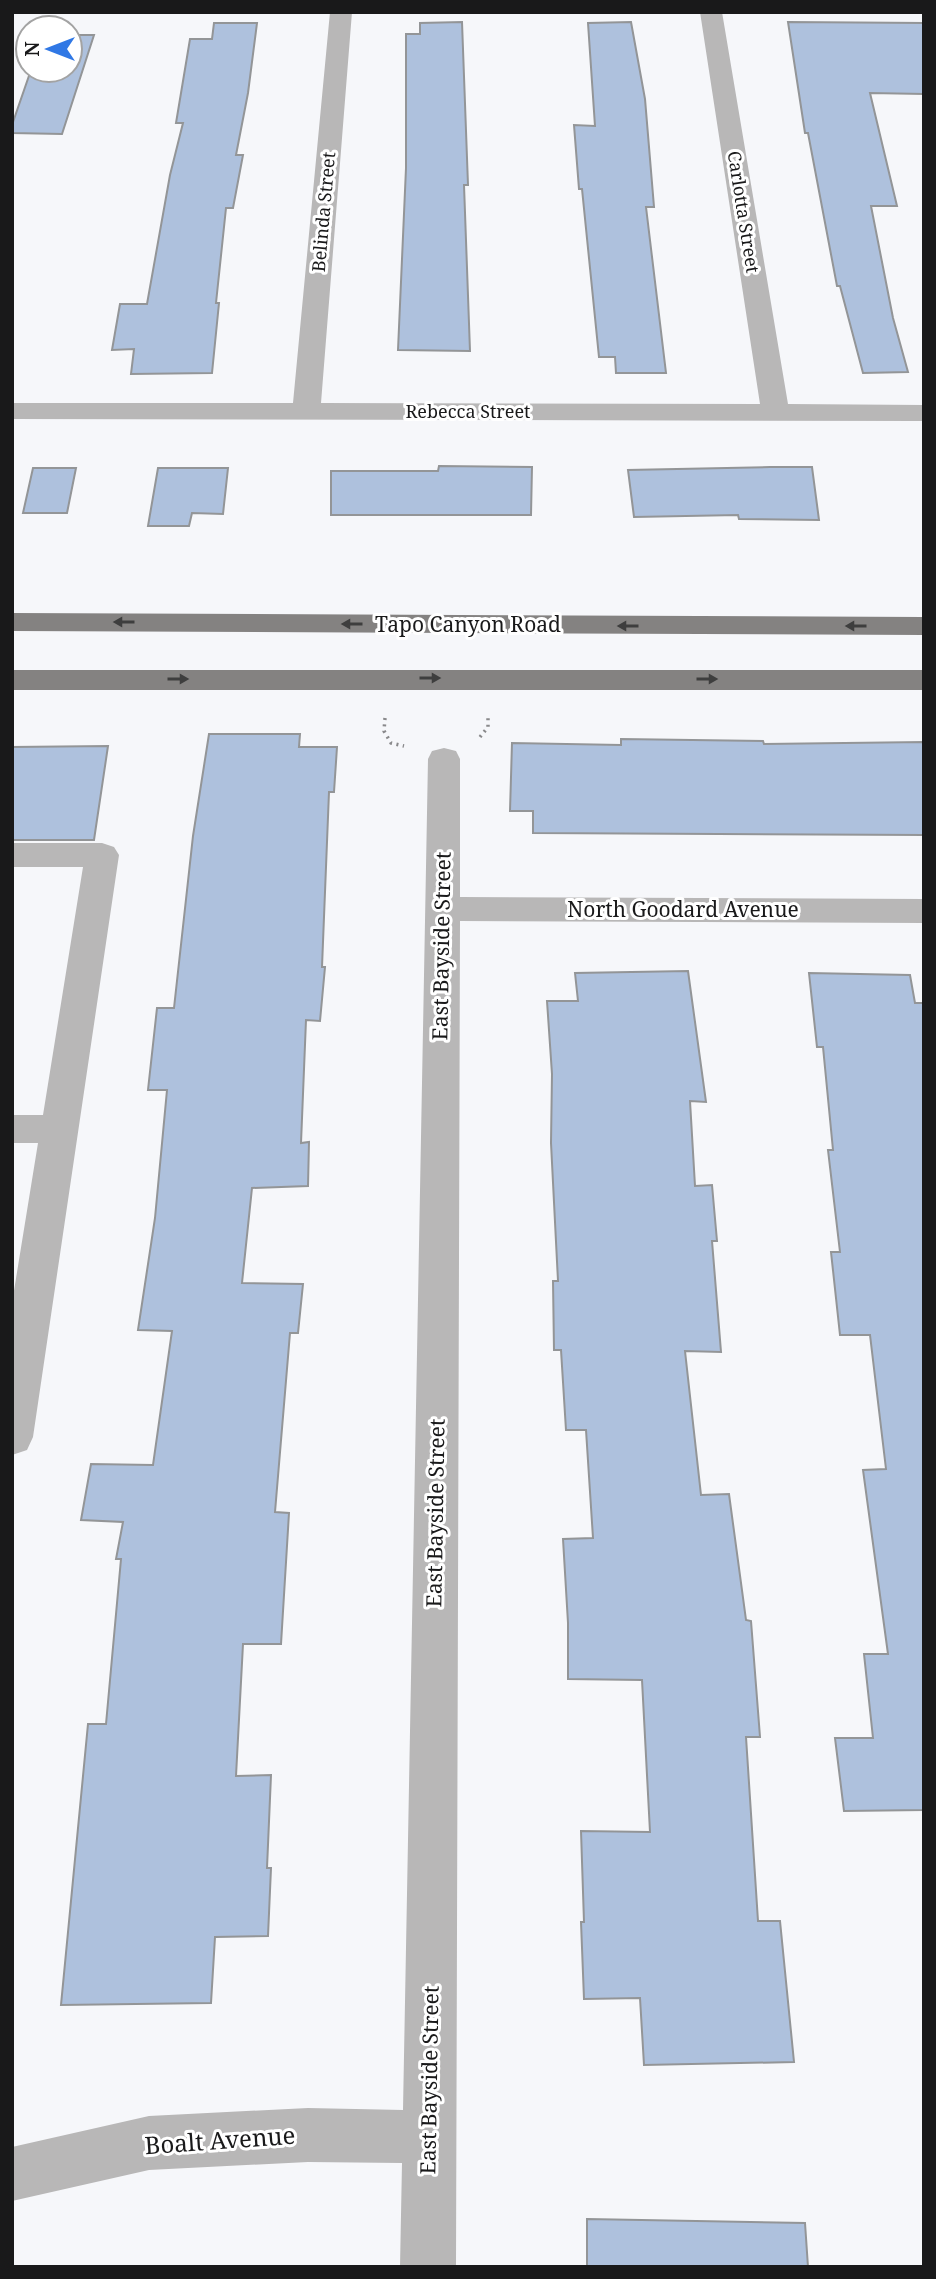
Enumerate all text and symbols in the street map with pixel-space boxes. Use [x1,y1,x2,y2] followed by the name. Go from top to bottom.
[14,14,84,84] north arrow
[19,41,45,56] text: N
[722,149,765,275] street label: Carlotta Street
[306,151,340,273] street label: Belinda Street
[406,399,530,423] street label: Rebecca Street
[375,610,561,638] street label: Tapo Canyon Road
[113,617,135,628] one-way arrow
[340,619,362,630] one-way arrow
[617,620,639,632] one-way arrow
[844,620,866,632] one-way arrow
[420,672,442,684] one-way arrow
[168,673,190,685] one-way arrow
[696,673,718,685] one-way arrow
[425,851,457,1041] street label: East Bayside Street
[567,895,799,923] street label: North Goodard Avenue
[419,1418,451,1608] street label: East Bayside Street
[413,1985,445,2175] street label: East Bayside Street
[143,2118,296,2161] street label: Boalt Avenue

